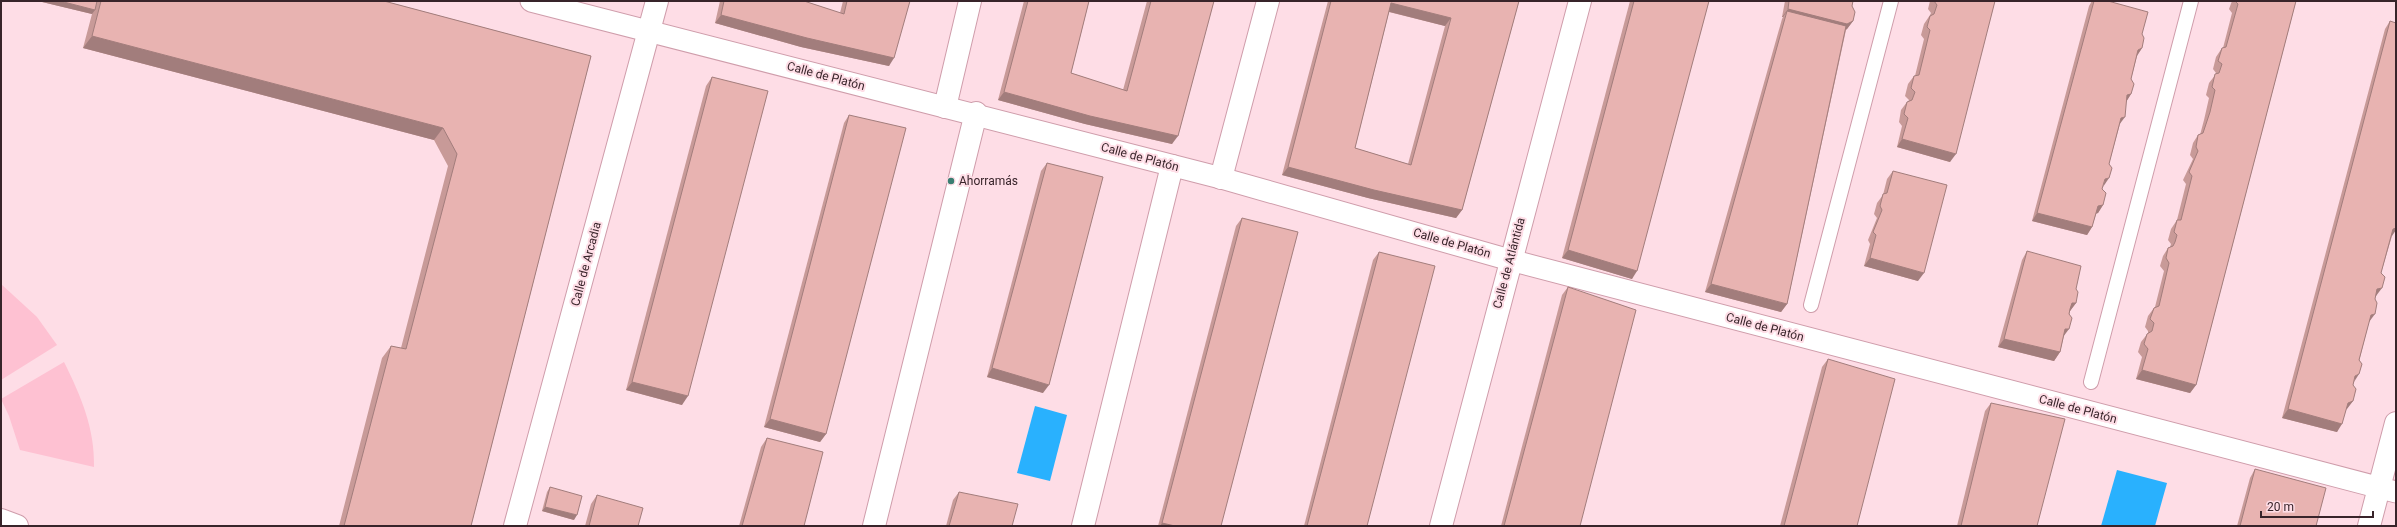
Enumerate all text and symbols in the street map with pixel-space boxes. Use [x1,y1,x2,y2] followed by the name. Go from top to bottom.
[786,59,866,93] street label: Calle de Platón
[1100,140,1180,174] street label: Calle de Platón
[959,174,1018,188] place label: Ahorramás
[946,176,956,186] marker: Ahorramás
[1490,216,1528,310] street label: Calle de Atlántida
[568,220,604,308] street label: Calle de Arcadia
[1412,225,1492,261] street label: Calle de Platón
[1725,310,1805,344] street label: Calle de Platón
[2038,392,2118,426] street label: Calle de Platón
[2261,493,2373,519] scale bar
[2267,500,2294,514] text: 20 m

